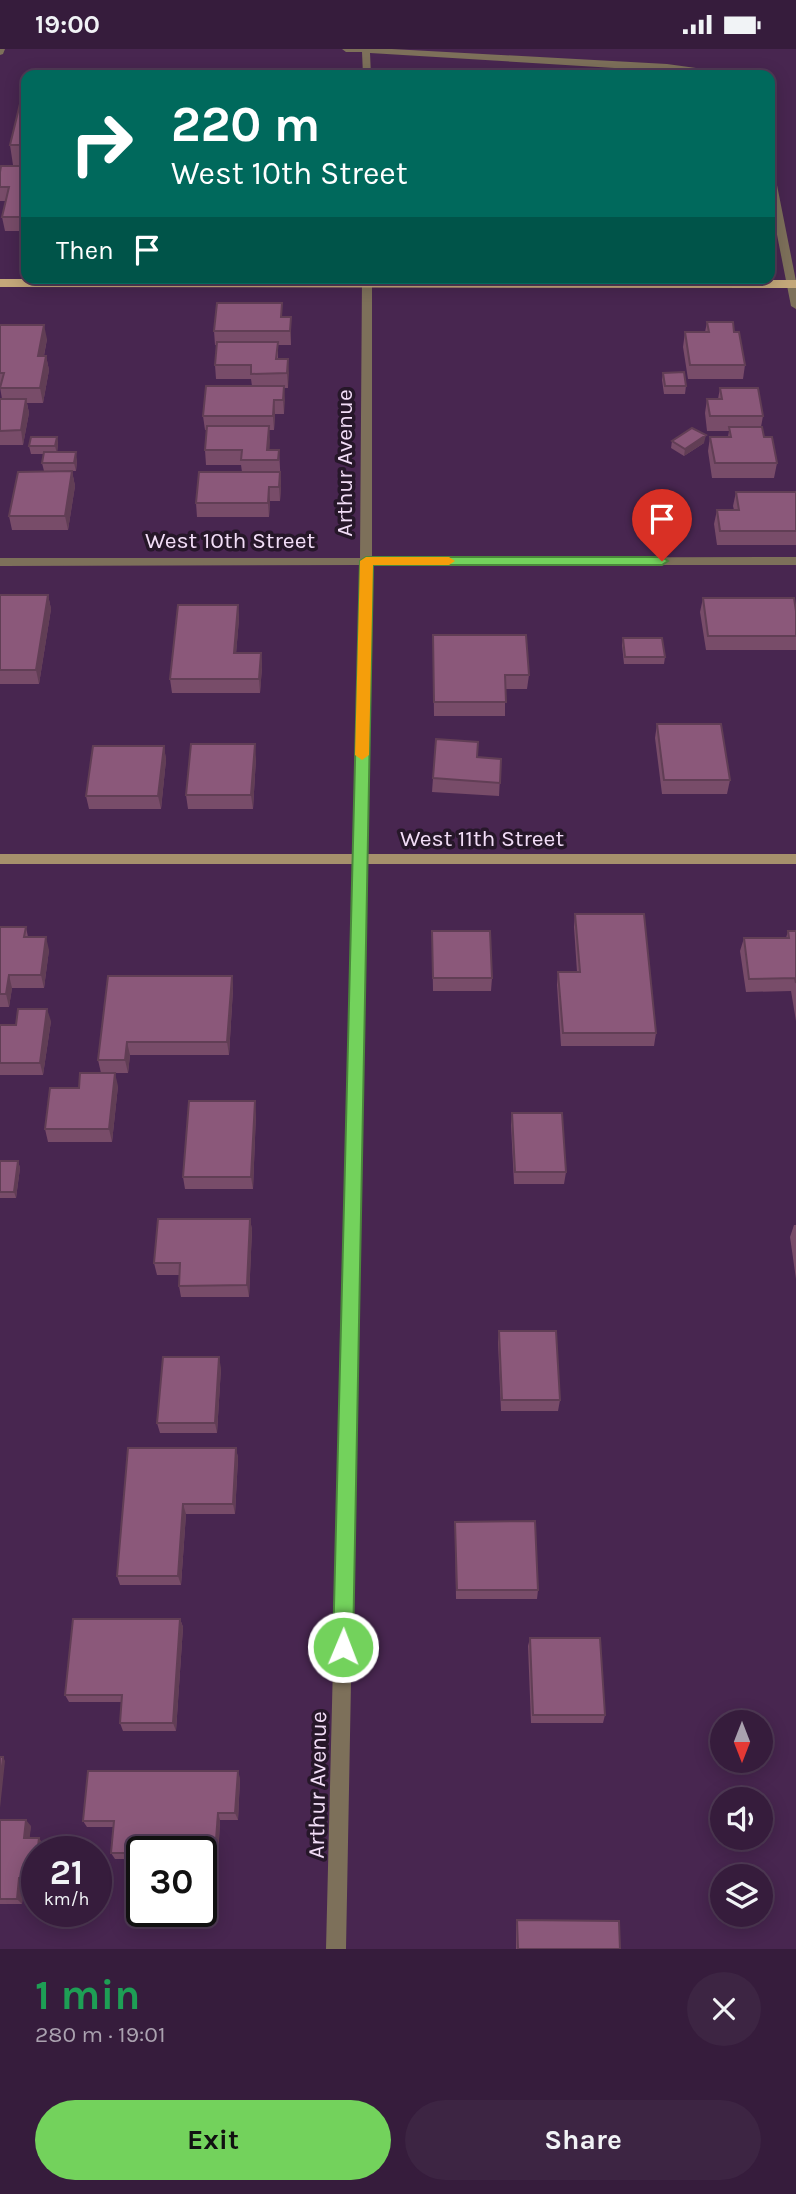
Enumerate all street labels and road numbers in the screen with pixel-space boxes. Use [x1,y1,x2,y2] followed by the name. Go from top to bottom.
[331,389,358,537] street label: Arthur Avenue
[145,527,315,554] street label: West 10th Street
[400,825,564,852] street label: West 11th Street
[303,1711,332,1859] street label: Arthur Avenue

